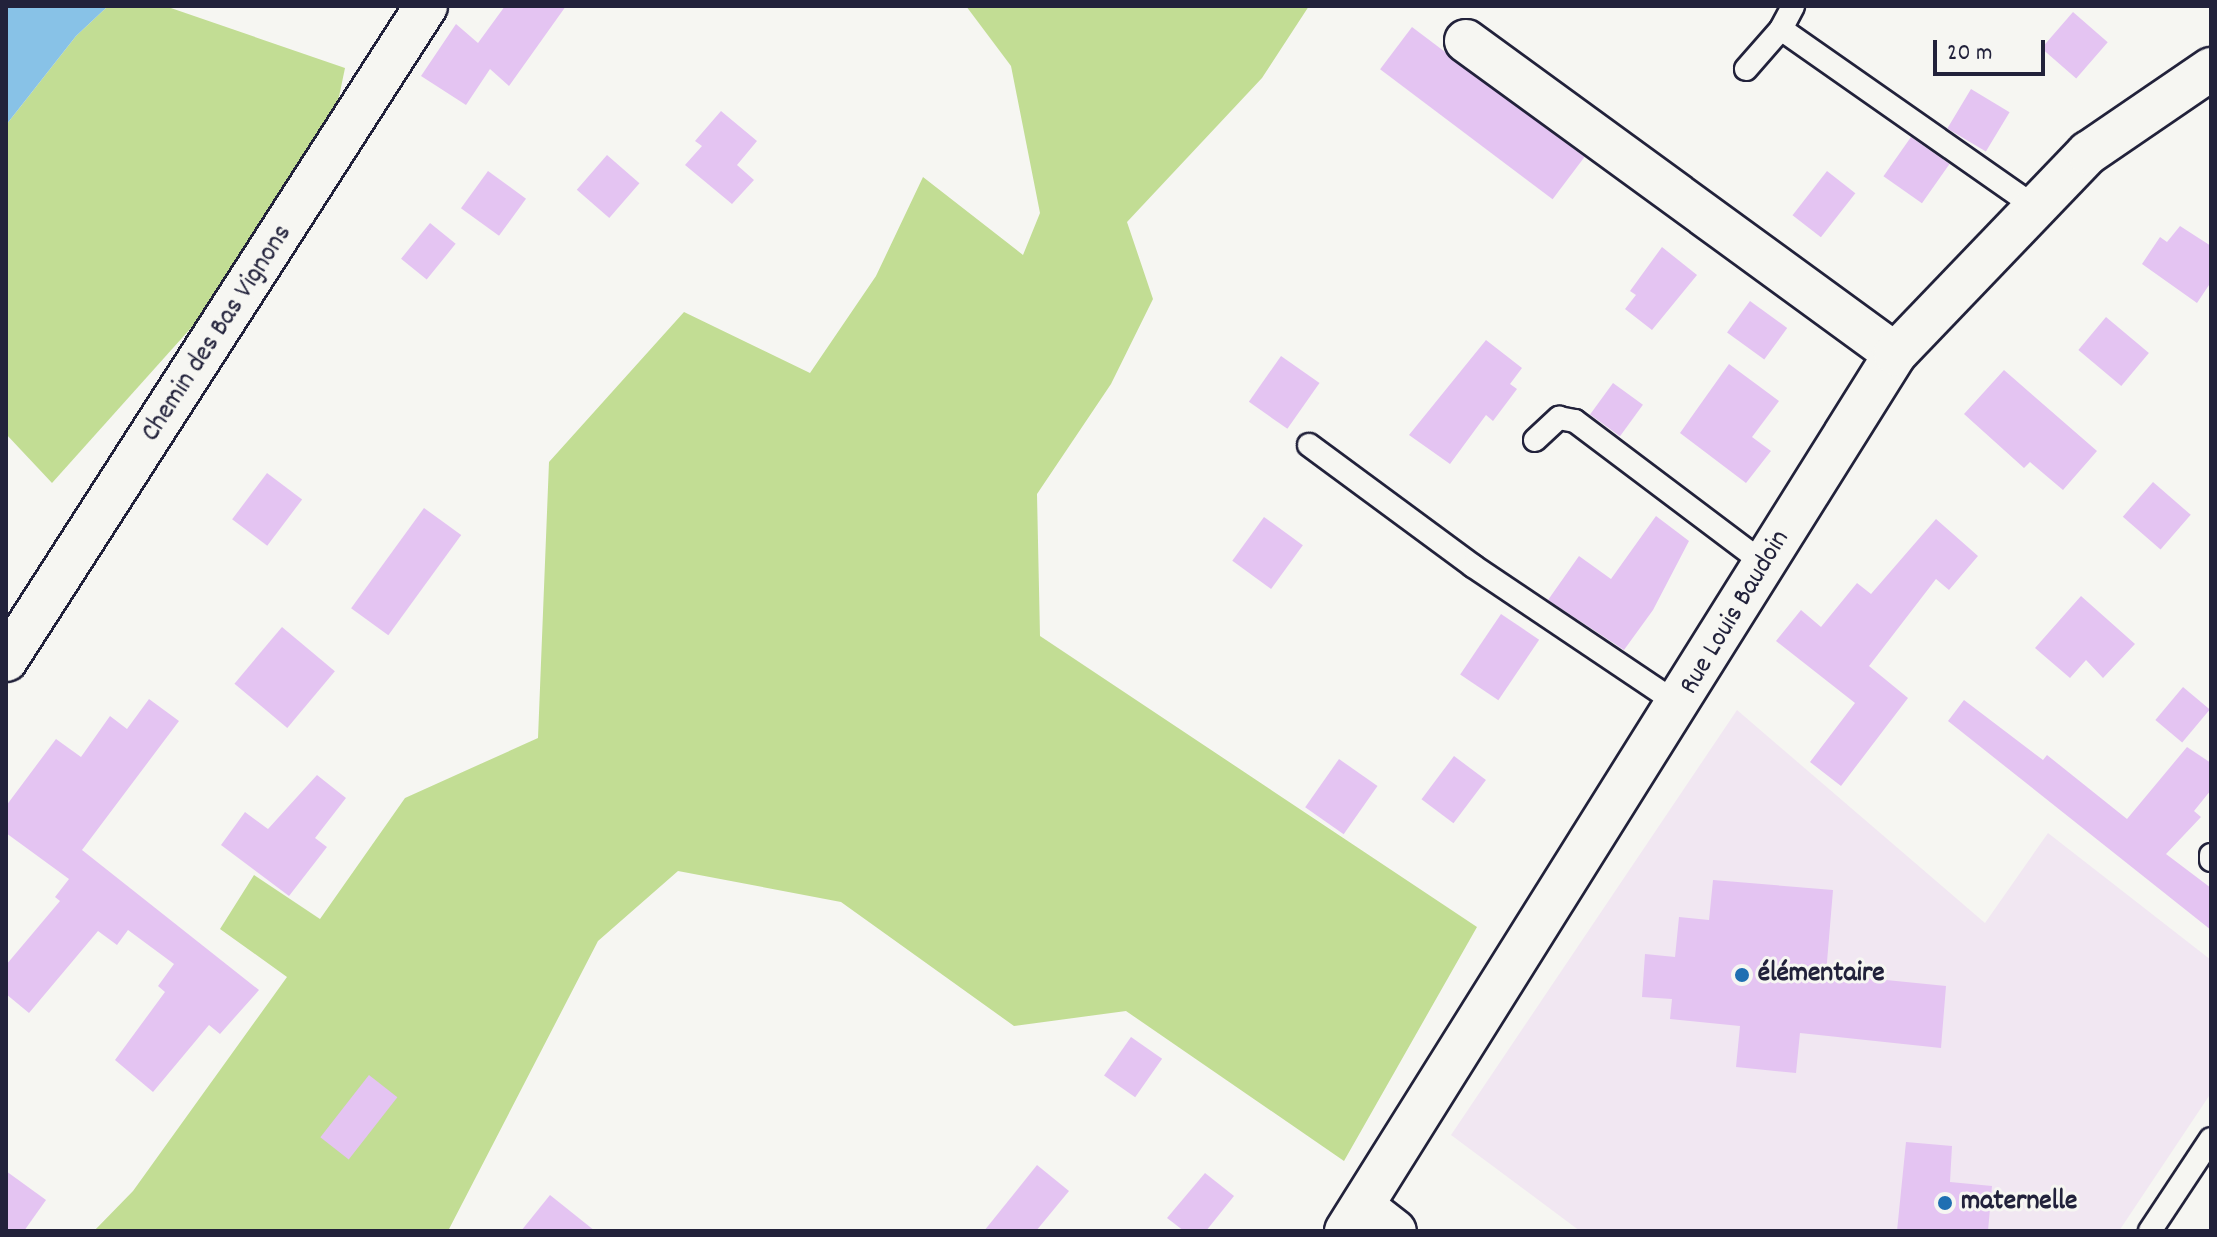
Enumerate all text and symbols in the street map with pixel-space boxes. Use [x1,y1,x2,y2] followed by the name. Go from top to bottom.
[1937,24,2049,74] scale bar
[1947,37,1993,71] text: 20 m
[135,219,301,449] street label: Chemin des Bas Vignons
[1674,525,1798,701] street label: Rue Louis Baudoin
[1758,958,1885,992] place label: élémentaire
[1733,966,1751,984] marker: élémentaire
[1961,1186,2077,1220] place label: maternelle
[1936,1194,1954,1212] marker: maternelle

